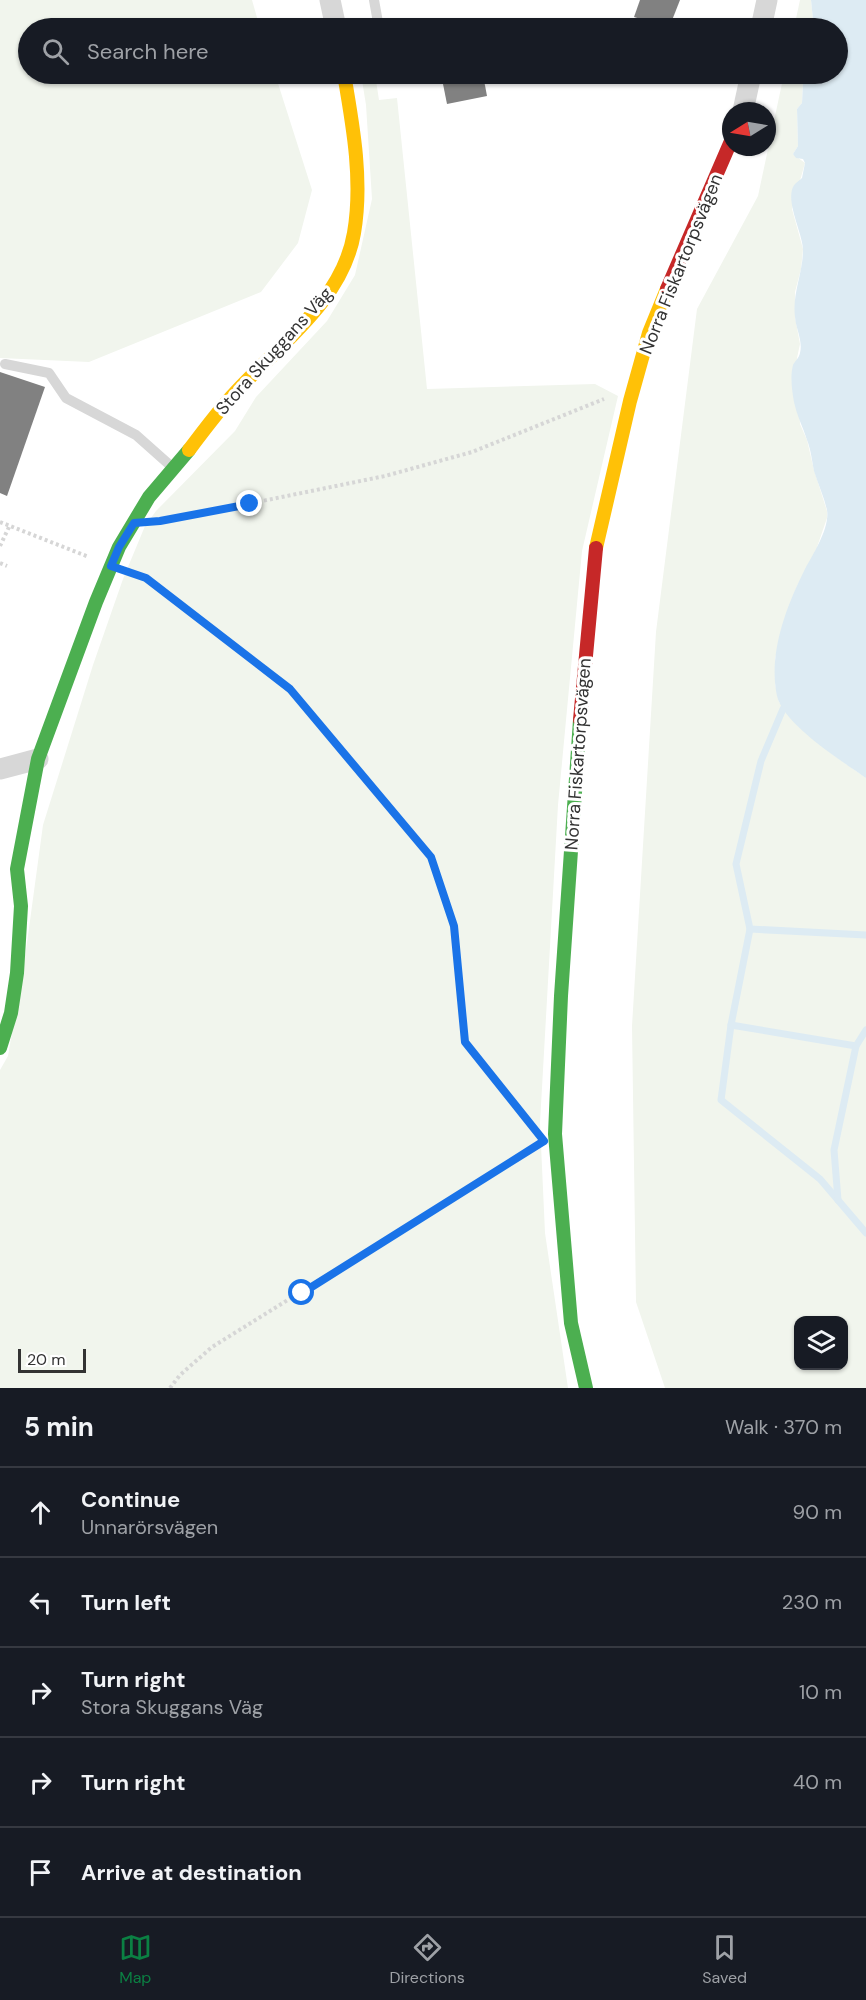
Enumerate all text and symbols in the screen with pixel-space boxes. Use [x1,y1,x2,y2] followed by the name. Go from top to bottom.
[18,18,848,84] search box
[39,35,72,68] icon: search
[87,37,208,66] text: Search here
[722,102,776,156] north arrow
[634,170,728,358] street label: Norra Fiskartorpsvägen
[210,282,338,420] street label: Stora Skuggans Väg
[236,490,262,516] route end
[559,657,597,851] street label: Norra Fiskartorpsvägen
[288,1279,314,1305] route start
[794,1316,848,1370] map controls
[794,1316,848,1370] button: layers
[18,1346,86,1374] scale bar
[27,1349,66,1370] text: 20 m
[24,1410,94,1444] text: 5 min
[725,1414,842,1440] text: Walk · 370 m
[81,1485,180,1514] text: Continue
[24,1496,57,1529] icon: ahead
[793,1499,842,1525] text: 90 m
[81,1514,218,1540] text: Unnarörsvägen
[24,1586,57,1619] icon: left
[81,1588,171,1617] text: Turn left
[782,1589,842,1615] text: 230 m
[81,1665,186,1694] text: Turn right
[24,1676,57,1709] icon: right
[799,1679,842,1705] text: 10 m
[81,1694,263,1720] text: Stora Skuggans Väg
[24,1766,57,1799] icon: right
[81,1768,186,1797] text: Turn right
[793,1769,842,1795] text: 40 m
[24,1856,57,1889] icon: arrive
[81,1858,302,1887] text: Arrive at destination
[119,1931,152,1988] tab: Map
[389,1931,465,1988] tab: Directions
[702,1931,747,1988] tab: Saved

